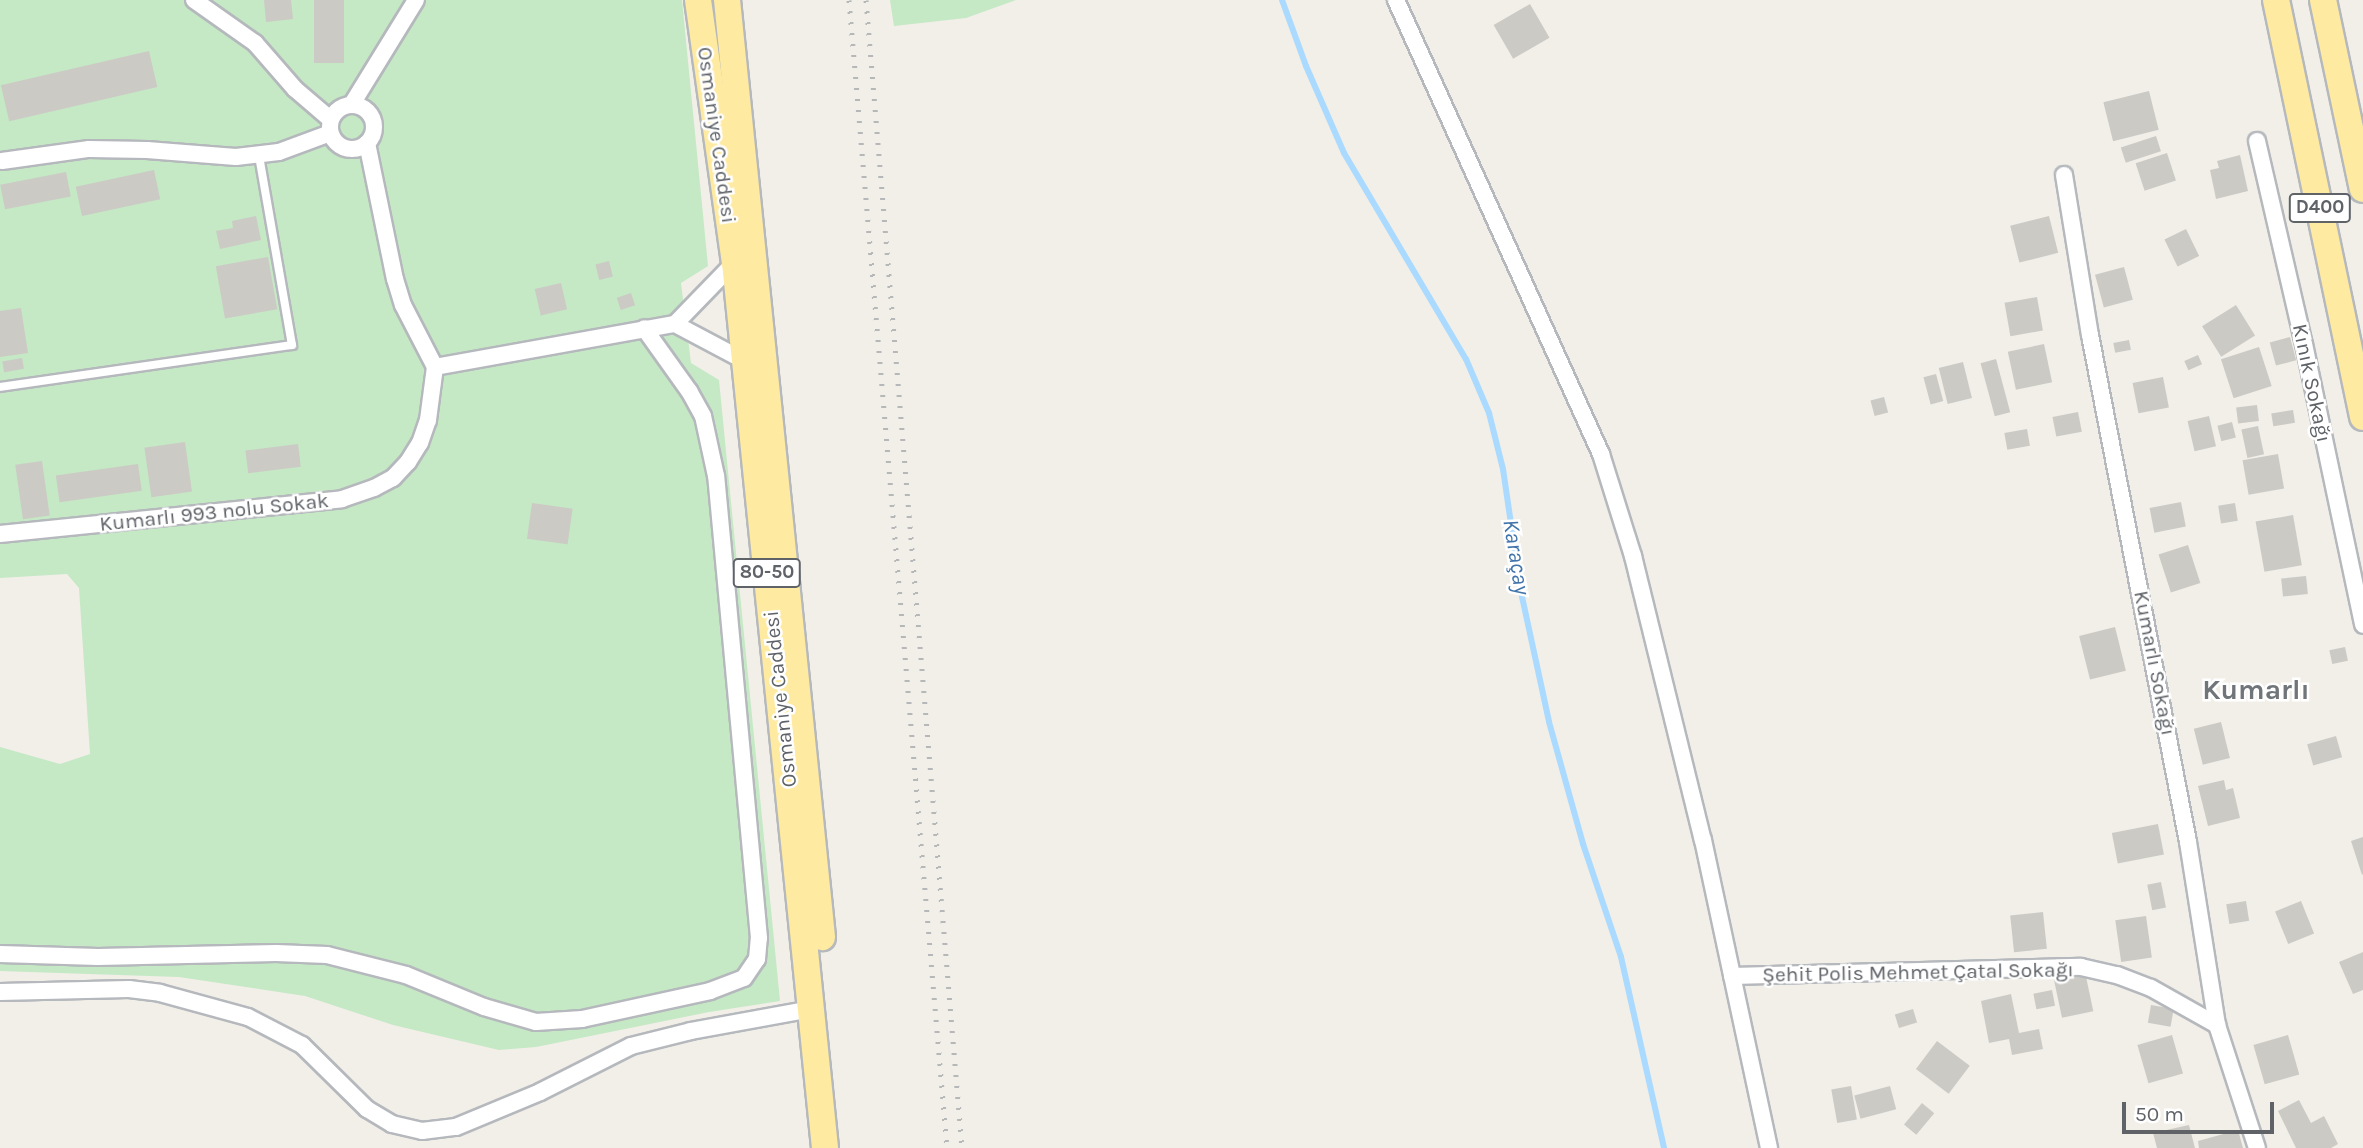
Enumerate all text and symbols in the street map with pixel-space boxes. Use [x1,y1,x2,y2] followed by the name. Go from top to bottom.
[692,45,742,225] street label: Osmaniye Caddesi
[2288,192,2352,224] road number: D400
[2287,321,2337,445] street label: Kınık Sokağı
[98,487,330,537] street label: Kumarlı 993 nolu Sokak
[1496,517,1536,597] water label: Karaçay
[732,558,802,588] road number: 80-50
[2129,588,2181,738] street label: Kumarlı Sokağı
[758,609,802,789] street label: Osmaniye Caddesi
[2202,673,2310,707] district label: Kumarlı
[1762,957,2074,987] street label: Şehit Polis Mehmet Çatal Sokağı
[2125,1088,2277,1132] scale bar
[2135,1102,2184,1126] text: 50 m

